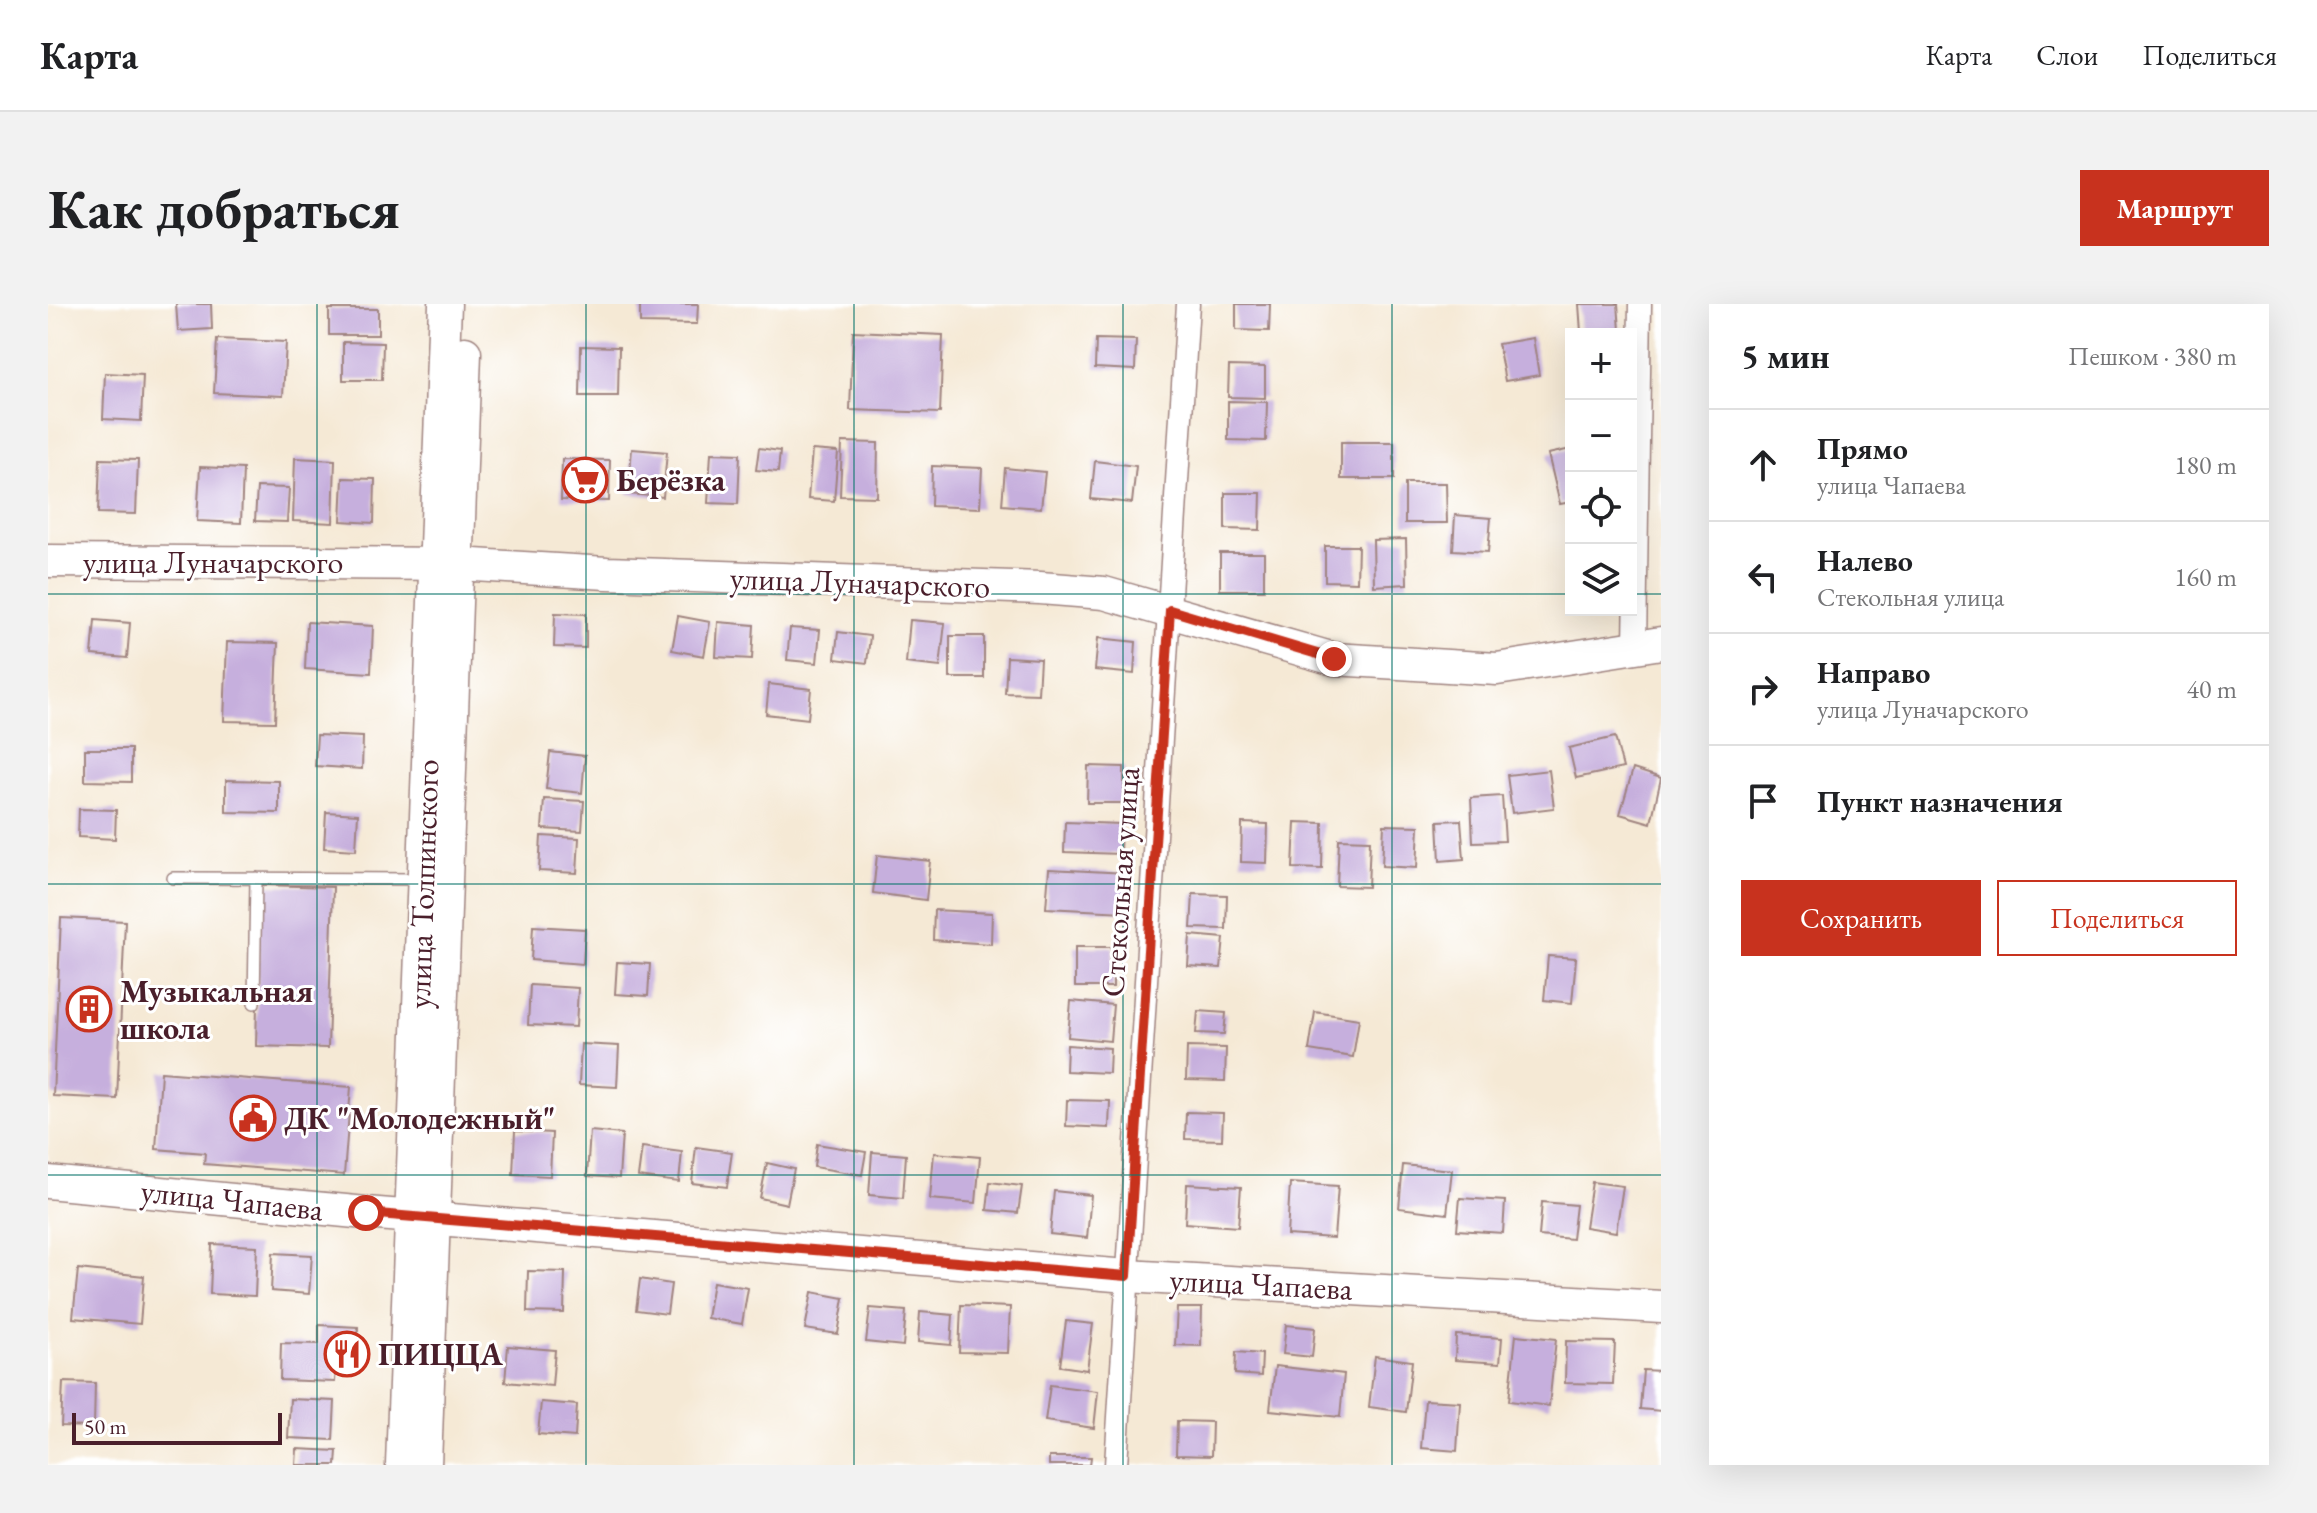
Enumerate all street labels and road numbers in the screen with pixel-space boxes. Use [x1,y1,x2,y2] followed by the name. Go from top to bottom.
[83,541,343,583] street label: улица Луначарского
[729,556,991,608] street label: улица Луначарского
[398,759,448,1009] street label: улица Толпинского
[1091,765,1149,999] street label: Стекольная улица
[139,1170,326,1230] street label: улица Чапаева
[1168,1258,1354,1310] street label: улица Чапаева

